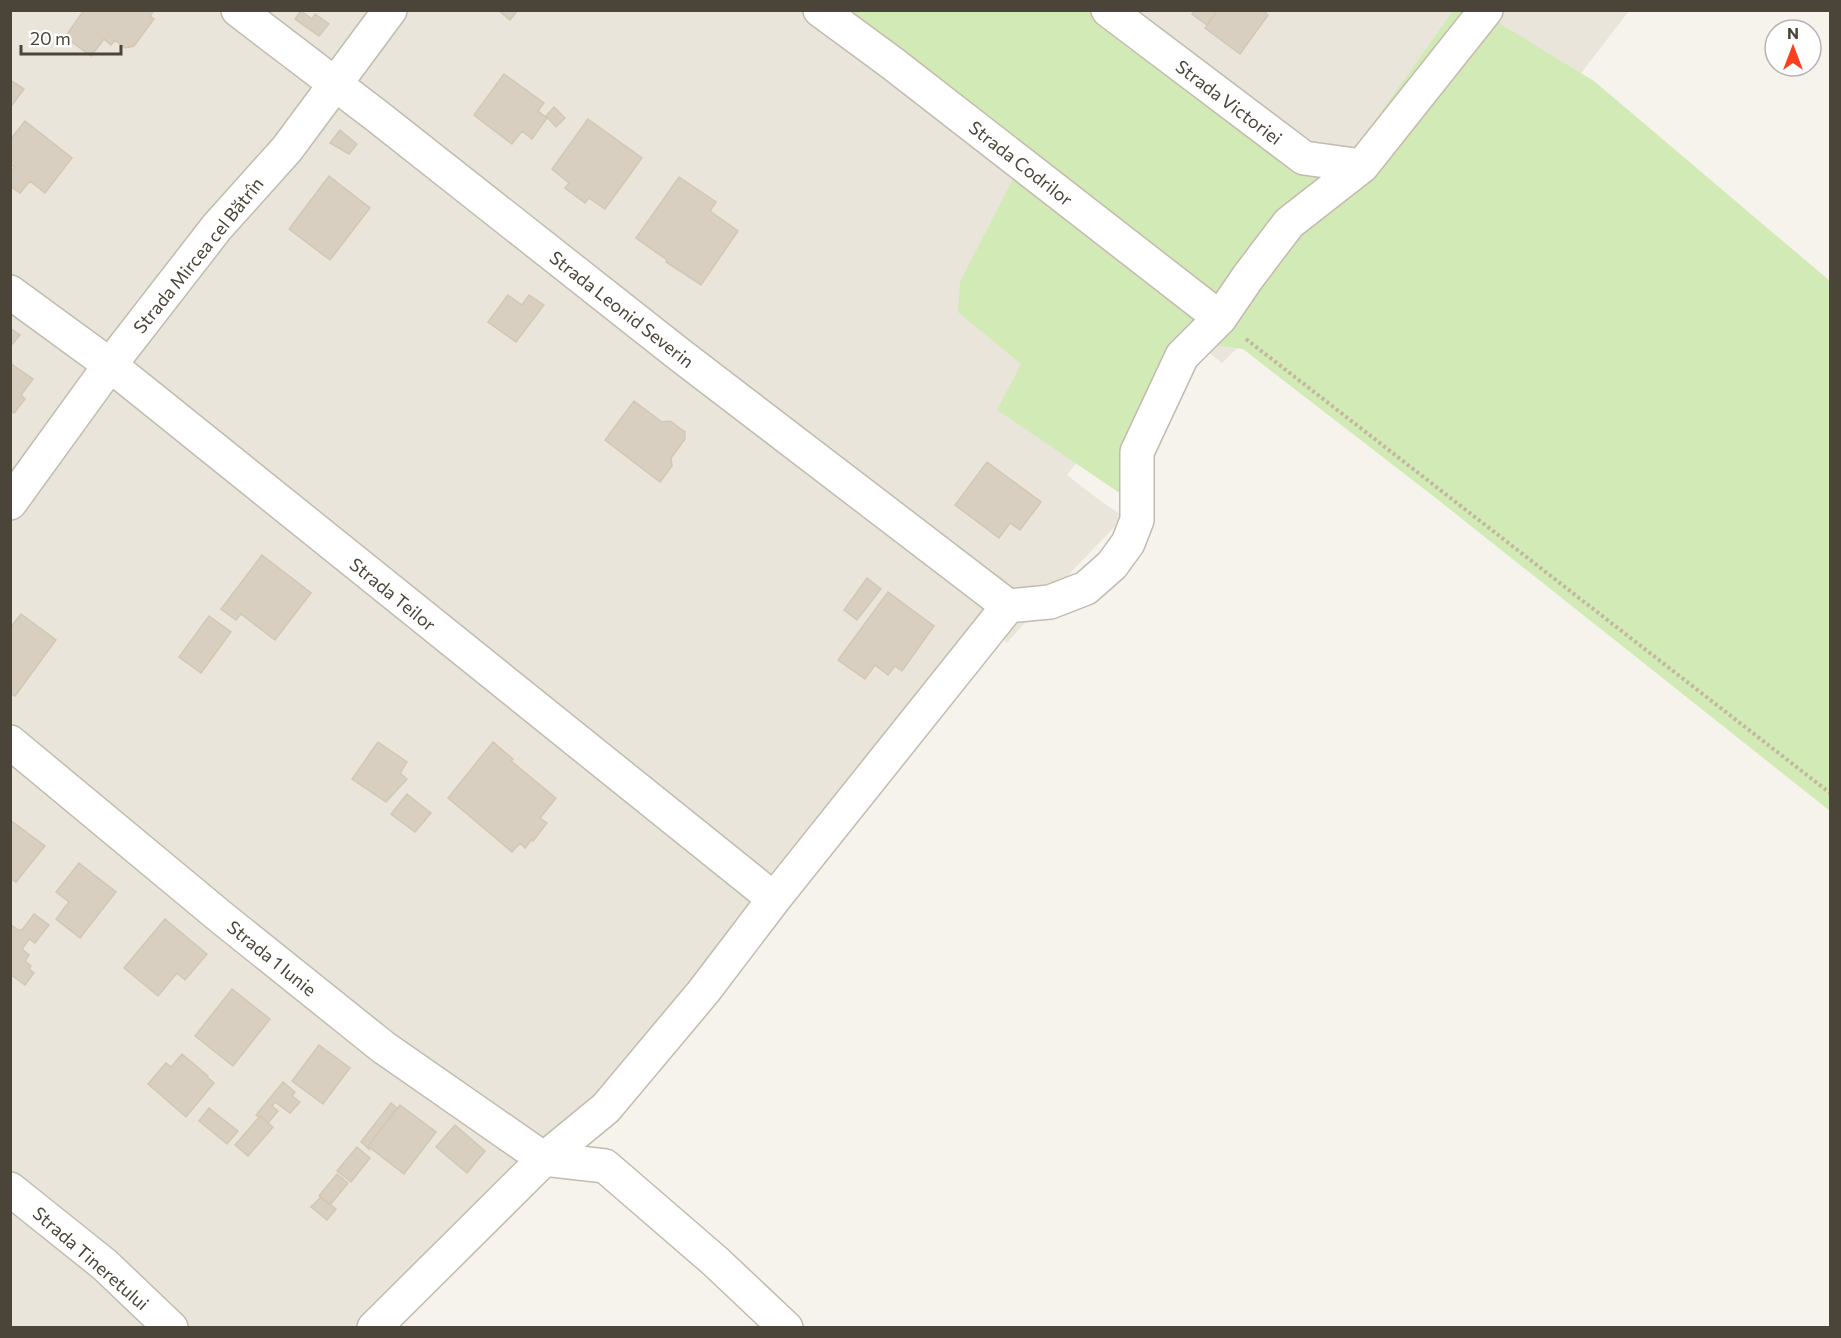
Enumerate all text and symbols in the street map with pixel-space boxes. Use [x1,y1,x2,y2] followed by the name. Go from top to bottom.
[21,18,122,56] scale bar
[1763,18,1823,78] north arrow
[1787,23,1799,42] text: N
[30,27,71,49] text: 20 m
[1172,55,1286,149] street label: Strada Victoriei
[965,116,1077,210] street label: Strada Codrilor
[128,173,268,337] street label: Strada Mircea cel Bătrîn
[545,246,699,372] street label: Strada Leonid Severin
[346,553,440,635] street label: Strada Teilor
[223,915,321,1001] street label: Strada 1 Iunie
[29,1202,153,1314] street label: Strada Tineretului

